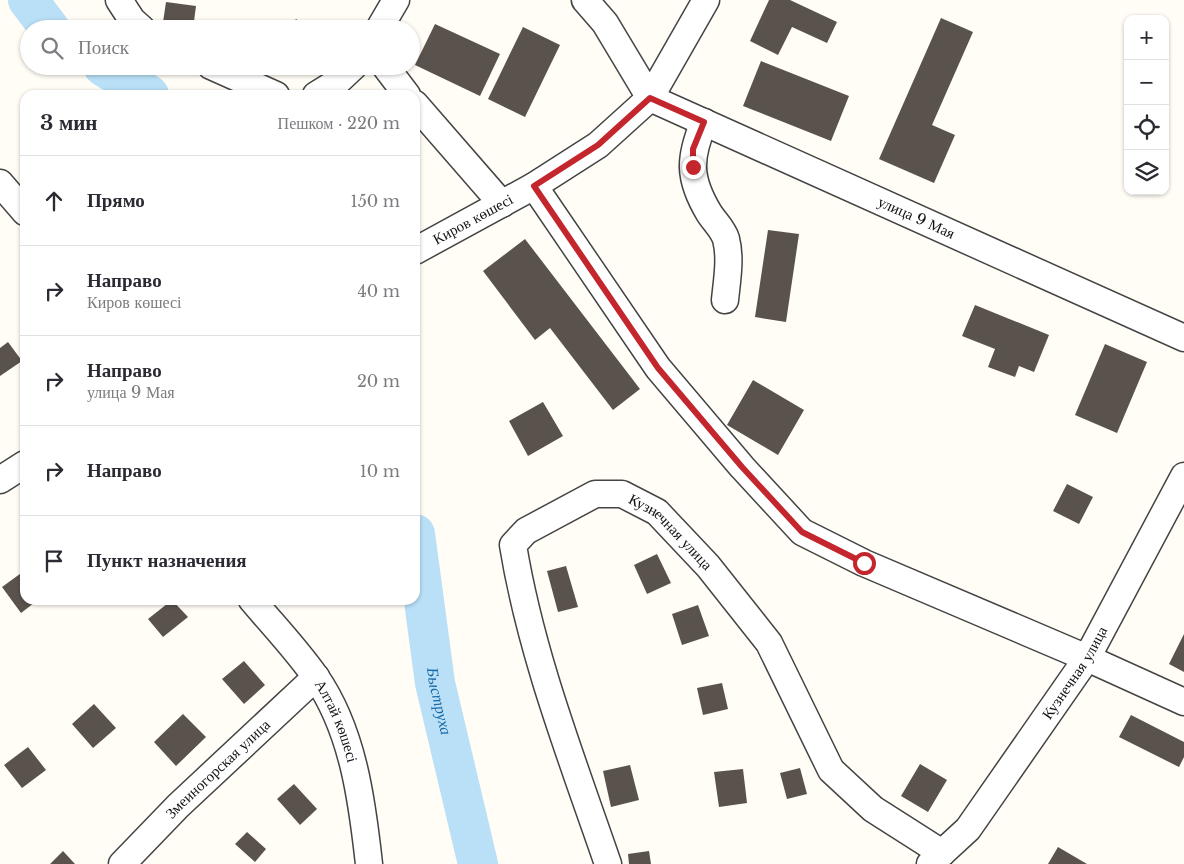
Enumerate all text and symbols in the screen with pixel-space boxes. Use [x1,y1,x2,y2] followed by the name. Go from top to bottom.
[1124,15,1169,195] map controls
[1124,15,1169,60] button: +
[20,20,420,75] search box
[38,34,66,62] icon: search
[78,36,129,59] text: Поиск
[1124,60,1169,105] button: −
[1124,105,1169,150] button: locate
[40,110,97,136] text: 3 мин
[278,113,400,133] text: Пешком · 220 m
[1124,150,1169,195] button: layers
[682,156,705,179] route end
[40,187,68,215] icon: ahead
[87,189,145,212] text: Прямо
[429,189,516,249] street label: Киров көшесі
[351,191,400,211] text: 150 m
[875,192,958,243] street label: улица 9 Мая
[87,269,162,292] text: Направо
[40,277,68,305] icon: right
[357,281,400,301] text: 40 m
[87,292,182,312] text: Киров көшесі
[87,359,162,382] text: Направо
[40,367,68,395] icon: right
[357,371,400,391] text: 20 m
[87,382,175,402] text: улица 9 Мая
[40,457,68,485] icon: right
[87,459,162,482] text: Направо
[360,461,400,481] text: 10 m
[626,489,717,574] street label: Кузнечная улица
[40,547,68,575] icon: arrive
[87,549,247,572] text: Пункт назначения
[853,552,876,575] route start
[1037,622,1111,723] street label: Кузнечная улица
[423,665,457,737] water label: Быструха
[311,676,362,764] street label: Алтай көшесі
[161,715,274,822] street label: Змеиногорская улица

